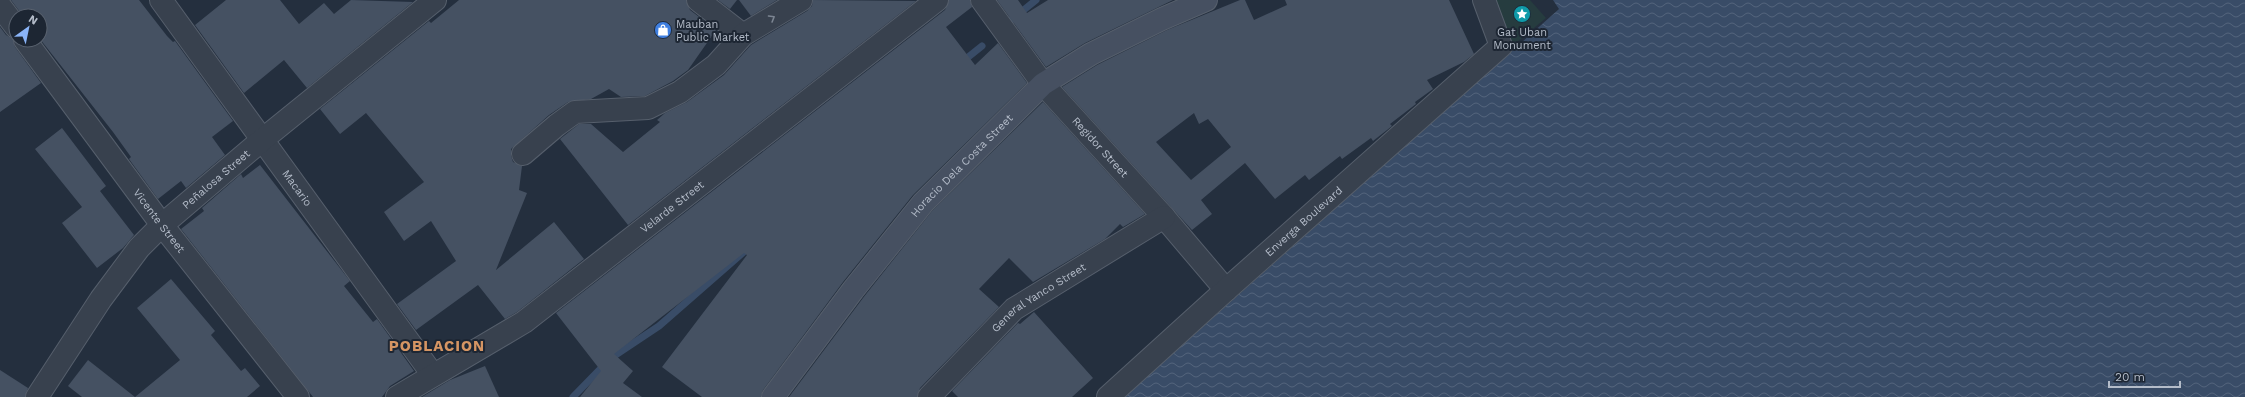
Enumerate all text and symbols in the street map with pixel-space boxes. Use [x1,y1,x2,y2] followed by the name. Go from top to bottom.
[1512,4,1532,24] place icon: Gat Uban Monument
[8,8,48,48] north arrow
[26,12,40,28] text: N
[768,15,775,22] one-way arrow
[676,18,750,44] place label: Mauban Public Market
[653,20,673,40] shop icon: Mauban Public Market
[1493,26,1551,52] place label: Gat Uban Monument
[908,111,1016,220] street label: Horacio Dela Costa Street
[1070,114,1131,180] street label: Regidor Street
[179,146,253,212] street label: Peñalosa Street
[280,167,315,209] street label: Macario
[637,178,707,236] street label: Velarde Street
[1262,184,1345,259] street label: Enverga Boulevard
[131,186,188,256] street label: Vicente Street
[989,260,1088,335] street label: General Yanco Street
[389,337,485,355] district label: POBLACION
[2109,363,2180,389] scale bar
[2115,370,2145,384] text: 20 m

